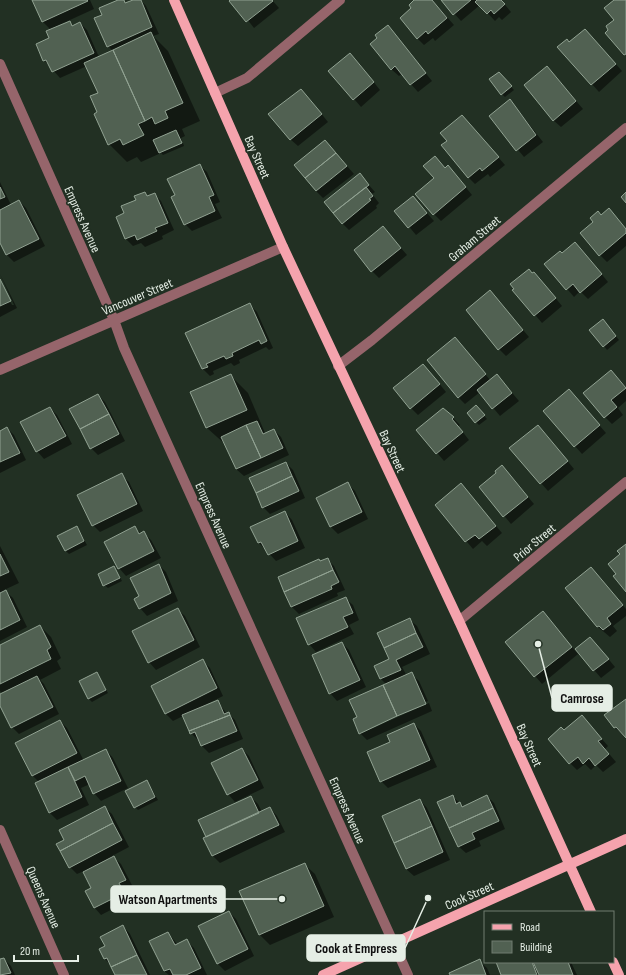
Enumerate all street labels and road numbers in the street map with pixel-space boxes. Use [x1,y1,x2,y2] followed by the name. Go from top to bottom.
[241,133,274,181] street label: Bay Street
[60,184,104,255] street label: Empress Avenue
[445,212,504,265] street label: Graham Street
[100,275,175,319] street label: Vancouver Street
[375,428,409,475] street label: Bay Street
[191,480,235,551] street label: Empress Avenue
[510,520,559,565] street label: Prior Street
[513,721,546,769] street label: Bay Street
[325,775,369,846] street label: Empress Avenue
[22,864,64,931] street label: Queens Avenue
[443,878,496,914] street label: Cook Street

